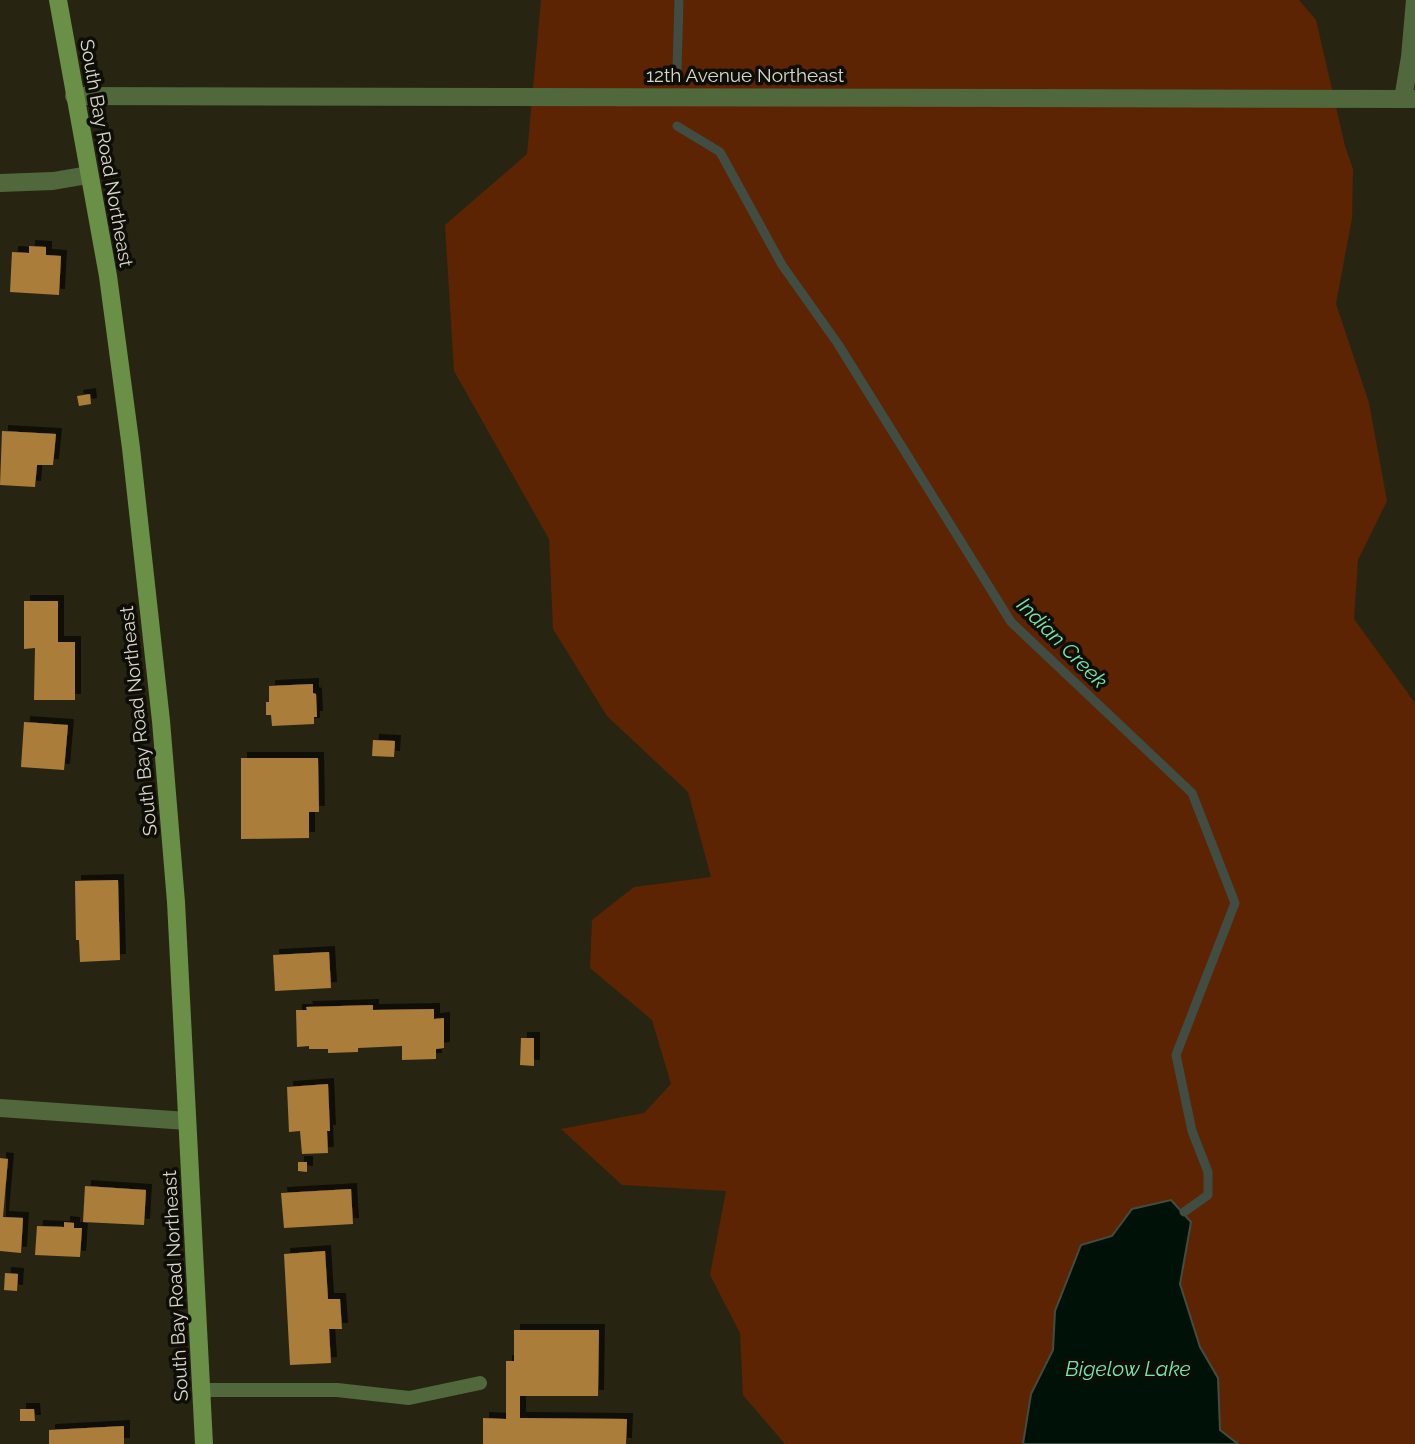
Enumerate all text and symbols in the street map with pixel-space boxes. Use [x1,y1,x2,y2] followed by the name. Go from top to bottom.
[76,37,138,269] street label: South Bay Road Northeast
[646,64,845,86] street label: 12th Avenue Northeast
[1012,592,1113,693] water label: Indian Creek
[115,604,161,837] street label: South Bay Road Northeast
[158,1169,192,1402] street label: South Bay Road Northeast
[1065,1356,1191,1381] water label: Bigelow Lake

